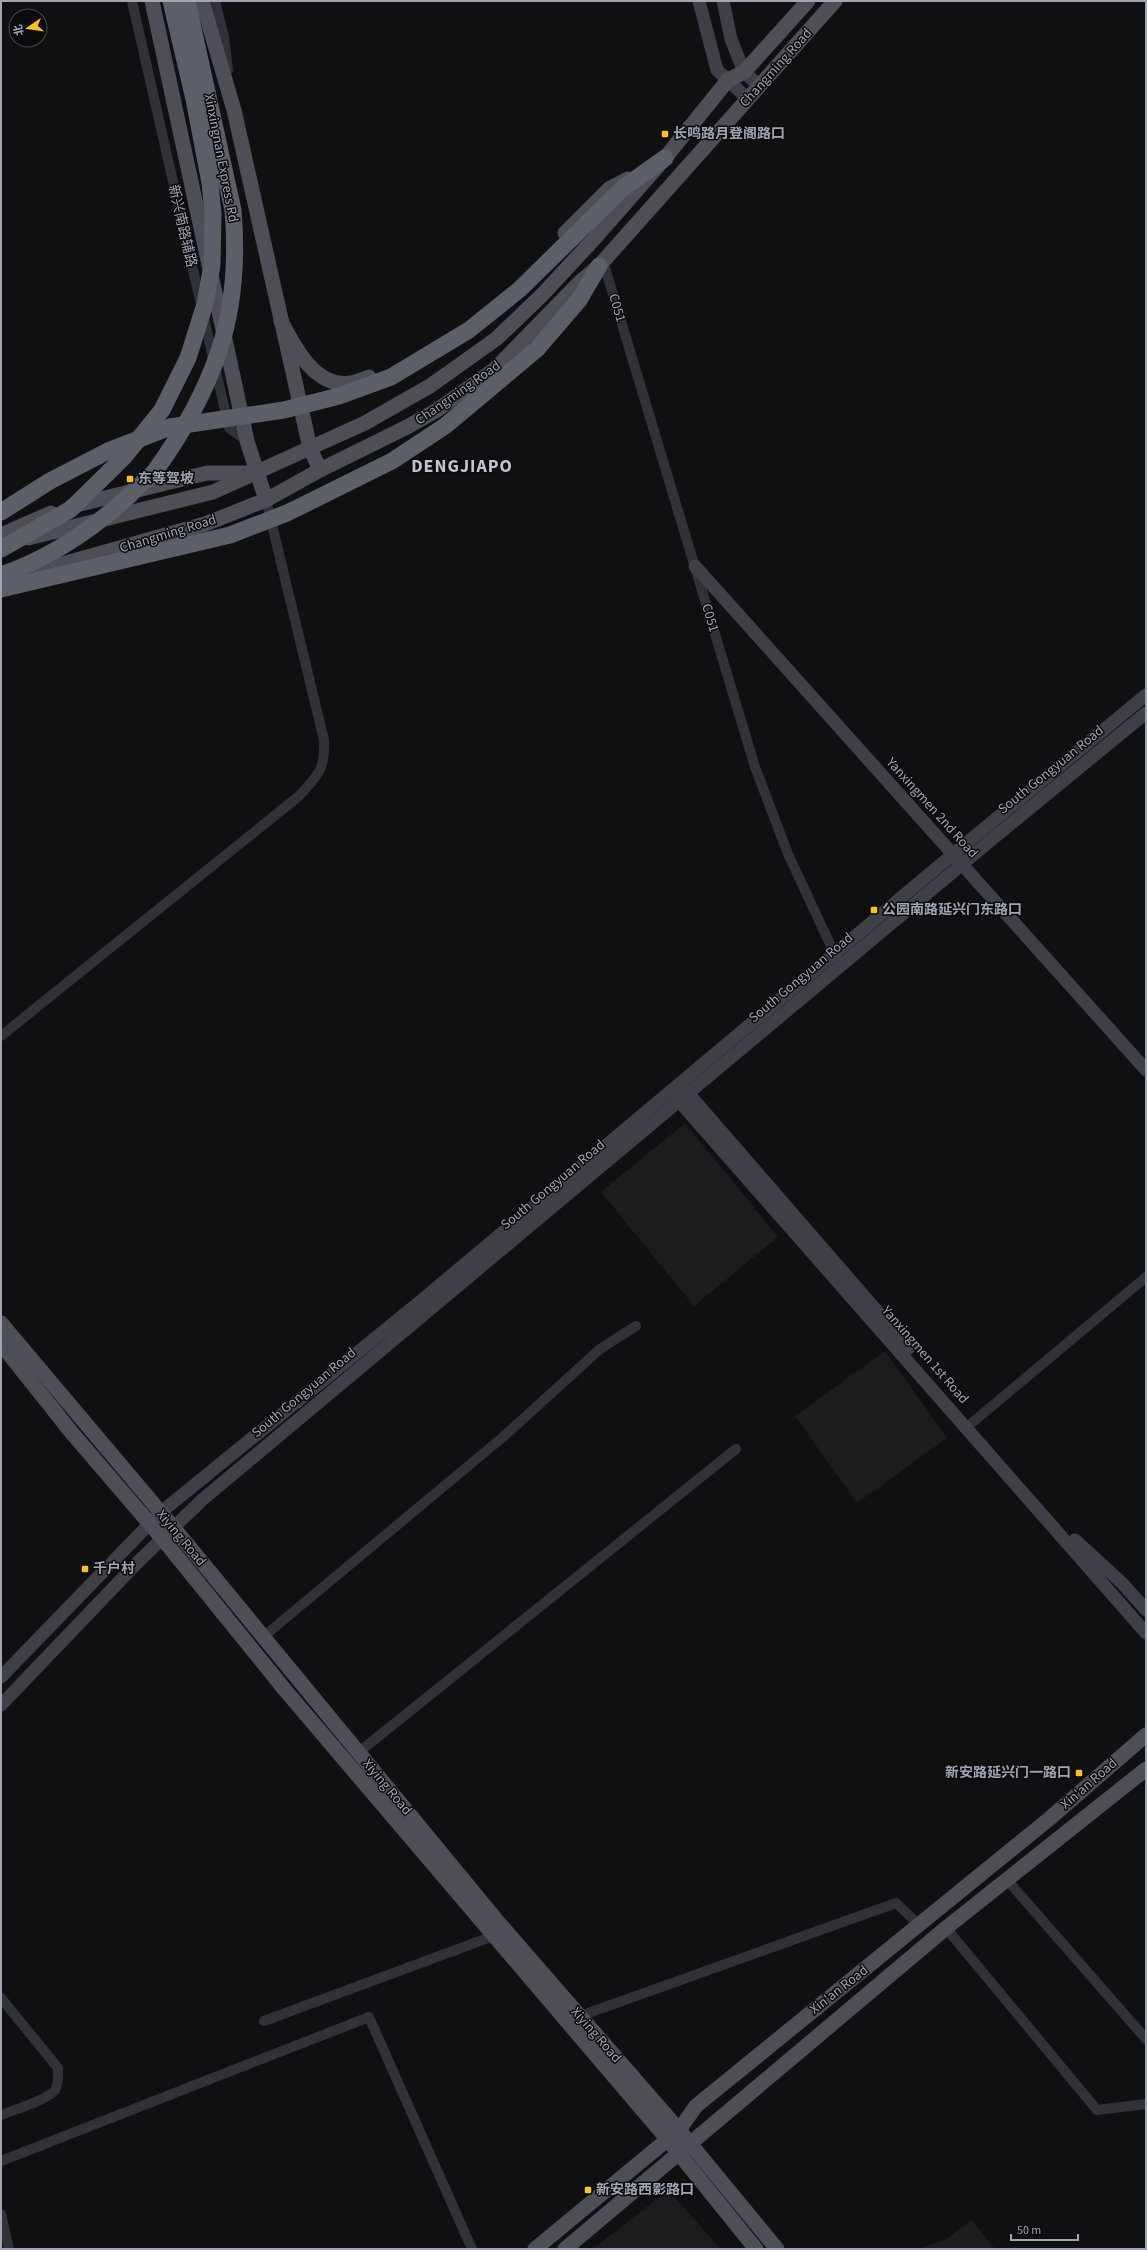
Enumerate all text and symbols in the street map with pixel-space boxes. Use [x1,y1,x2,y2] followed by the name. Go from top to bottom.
[8,8,48,48] north arrow
[10,23,27,37] text: 北
[735,24,817,112] street label: Changming Road
[199,92,243,224] street label: Xinxingnan Express Rd
[673,124,785,144] place label: 长鸣路月登阁路口
[660,129,670,139] marker: 长鸣路月登阁路口
[163,183,201,269] street label: 新兴南路辅路
[603,291,631,325] street label: C051
[411,356,505,430] street label: Changming Road
[411,454,513,479] district label: DENGJIAPO
[138,469,194,489] place label: 东等驾坡
[125,474,135,484] marker: 东等驾坡
[117,510,219,558] street label: Changming Road
[696,601,724,635] street label: C051
[994,721,1108,819] street label: South Gongyuan Road
[881,753,983,863] street label: Yanxingmen 2nd Road
[882,900,1022,920] place label: 公园南路延兴门东路口
[869,905,879,915] marker: 公园南路延兴门东路口
[745,928,857,1028] street label: South Gongyuan Road
[497,1135,609,1235] street label: South Gongyuan Road
[876,1301,973,1408] street label: Yanxingmen 1st Road
[248,1343,360,1443] street label: South Gongyuan Road
[151,1505,211,1571] street label: Xiying Road
[93,1559,135,1579] place label: 千户村
[80,1564,90,1574] marker: 千户村
[357,1754,417,1820] street label: Xiying Road
[1056,1754,1122,1814] street label: Xin'an Road
[945,1763,1071,1783] place label: 新安路延兴门一路口
[1074,1768,1084,1778] marker: 新安路延兴门一路口
[806,1961,872,2019] street label: Xin'an Road
[566,2003,626,2067] street label: Xiying Road
[596,2180,694,2200] place label: 新安路西影路口
[583,2185,593,2195] marker: 新安路西影路口
[1011,2216,1078,2242] scale bar
[1017,2222,1041,2239] text: 50 m

